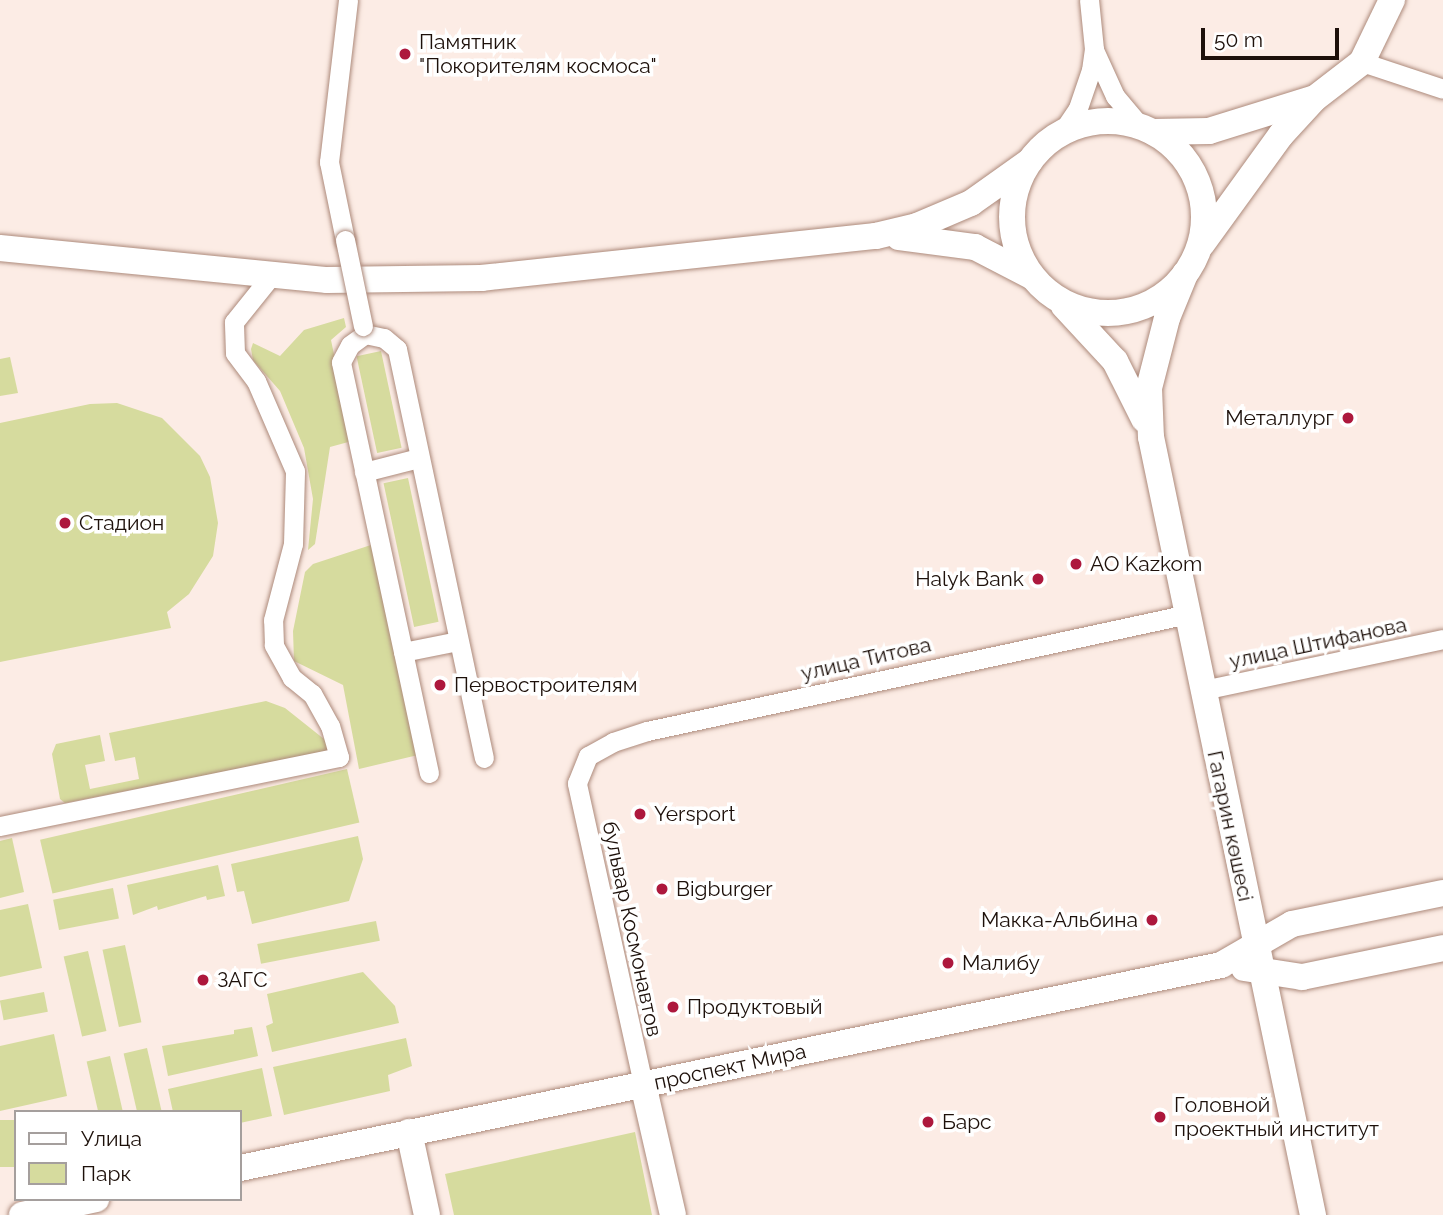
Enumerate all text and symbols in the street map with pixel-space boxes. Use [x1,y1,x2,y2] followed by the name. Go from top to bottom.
[1205,14,1343,58] scale bar
[1214,27,1263,52] text: 50 m
[419,29,657,79] place label: Памятник "Покорителям космоса"
[397,46,413,62] marker: Памятник "Покорителям космоса"
[1225,405,1334,431] place label: Металлург
[1340,410,1356,426] marker: Металлург
[79,510,164,536] place label: Стадион
[57,515,73,531] marker: Стадион
[1090,551,1202,577] place label: AO Kazkom
[1068,556,1084,572] marker: AO Kazkom
[915,566,1024,592] place label: Halyk Bank
[1030,571,1046,587] marker: Halyk Bank
[1227,612,1409,674] street label: улица Штифанова
[798,632,934,686] street label: улица Титова
[454,672,637,698] place label: Первостроителям
[432,677,448,693] marker: Первостроителям
[1202,748,1258,904] street label: Гагарин көшесі
[654,801,735,827] place label: Yersport
[632,806,648,822] marker: Yersport
[597,819,667,1039] street label: бульвар Космонавтов
[676,876,773,902] place label: Bigburger
[654,881,670,897] marker: Bigburger
[981,907,1138,933] place label: Макка-Альбина
[1144,912,1160,928] marker: Макка-Альбина
[962,950,1040,976] place label: Малибу
[940,955,956,971] marker: Малибу
[217,967,268,993] place label: ЗАГС
[195,972,211,988] marker: ЗАГС
[687,994,822,1020] place label: Продуктовый
[665,999,681,1015] marker: Продуктовый
[652,1039,808,1095] street label: проспект Мира
[1174,1092,1379,1142] place label: Головной проектный институт
[942,1109,992,1135] place label: Барс
[1152,1109,1168,1125] marker: Головной проектный институт
[14,1110,242,1201] legend
[920,1114,936,1130] marker: Барс
[81,1126,142,1151] text: Улица
[81,1161,131,1186] text: Парк

